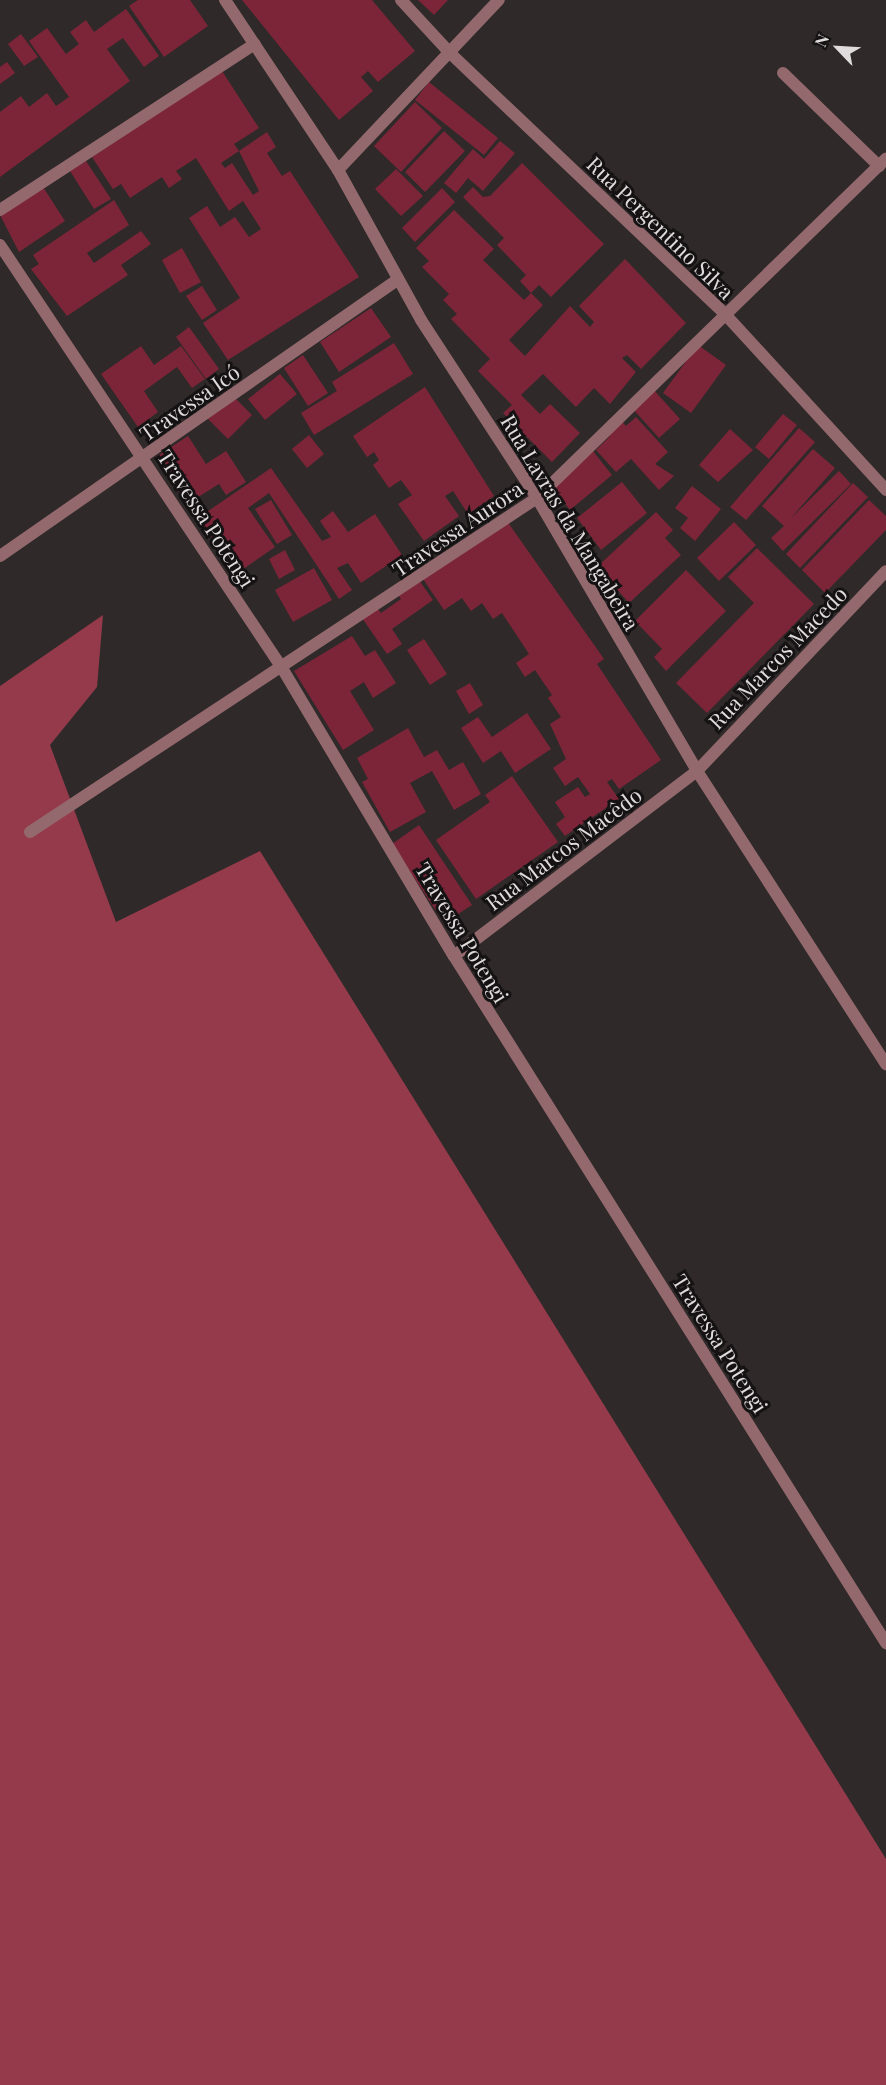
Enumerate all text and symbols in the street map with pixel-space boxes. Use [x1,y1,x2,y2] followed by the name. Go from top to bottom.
[808,18,868,78] north arrow
[809,31,833,50] text: N
[582,150,740,304] street label: Rua Pergentino Silva
[134,358,244,446] street label: Travessa Icó
[496,409,646,635] street label: Rua Lavras da Mangabeira
[153,444,261,592] street label: Travessa Potengi
[387,475,527,581] street label: Travessa Aurora
[702,580,852,734] street label: Rua Marcos Macedo
[480,781,646,915] street label: Rua Marcos Macêdo
[411,857,515,1007] street label: Travessa Potengi
[668,1269,774,1417] street label: Travessa Potengi

